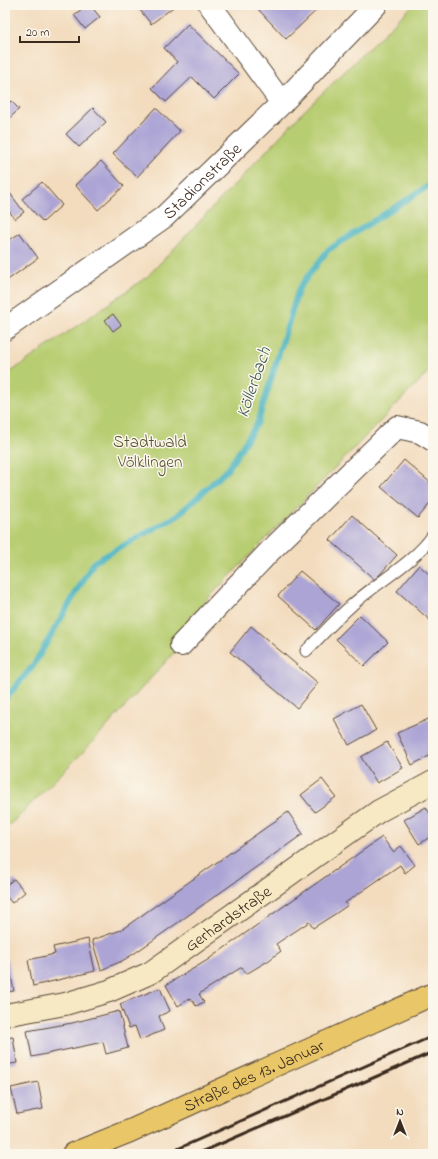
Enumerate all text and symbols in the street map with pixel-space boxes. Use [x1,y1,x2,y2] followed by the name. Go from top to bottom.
[20,18,79,44] scale bar
[26,24,49,42] text: 20 m
[158,137,248,226] street label: Stadionstraße
[231,343,279,421] water label: Köllerbach
[113,430,187,477] park label: Stadtwald Völklingen
[180,880,277,959] street label: Gerhardstraße
[180,1033,329,1119] street label: Straße des 13. Januar
[380,1101,420,1141] north arrow
[396,1104,404,1120] text: N

